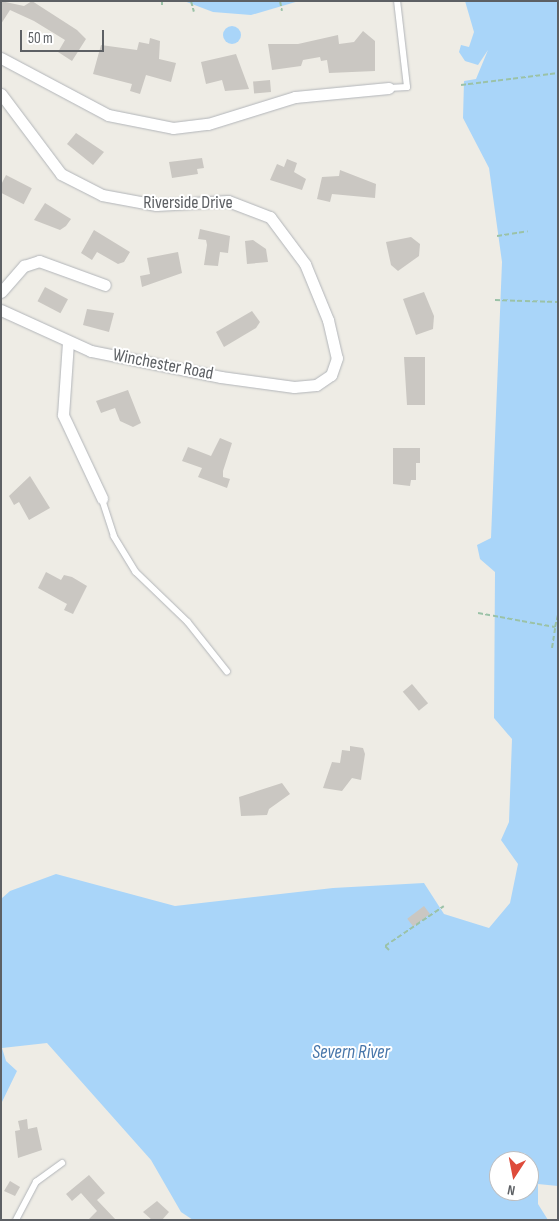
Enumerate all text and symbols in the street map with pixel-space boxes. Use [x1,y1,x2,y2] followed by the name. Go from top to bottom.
[22,20,106,52] scale bar
[28,29,53,48] text: 50 m
[143,192,233,214] street label: Riverside Drive
[111,345,215,385] street label: Winchester Road
[312,1042,390,1064] water label: Severn River
[489,1151,539,1201] north arrow
[506,1181,517,1199] text: N

